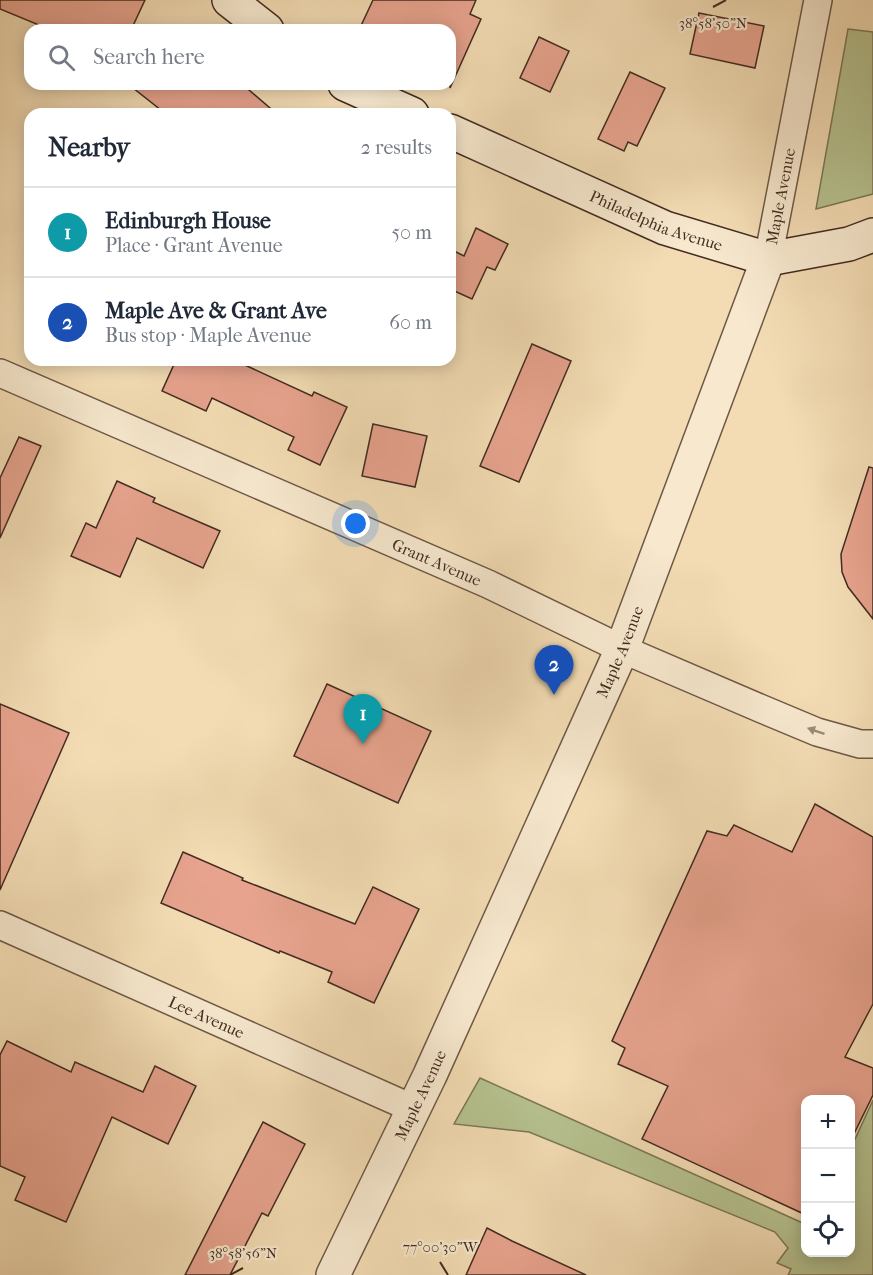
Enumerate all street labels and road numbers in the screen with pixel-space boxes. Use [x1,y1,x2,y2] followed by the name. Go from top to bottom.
[762,146,799,246] street label: Maple Avenue
[587,186,725,255] street label: Philadelphia Avenue
[389,535,484,590] street label: Grant Avenue
[592,603,647,701] street label: Maple Avenue
[166,992,247,1042] street label: Lee Avenue
[391,1047,450,1143] street label: Maple Avenue

